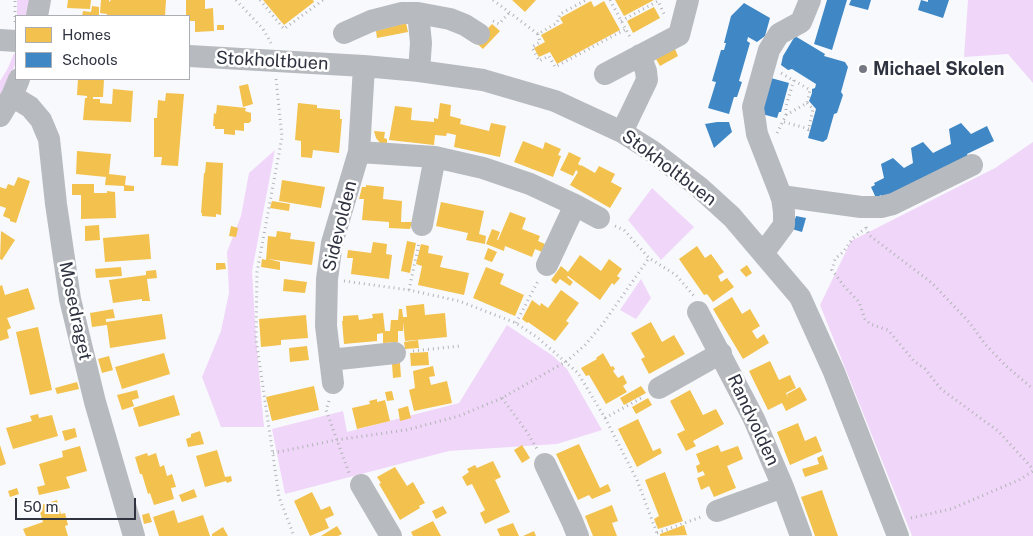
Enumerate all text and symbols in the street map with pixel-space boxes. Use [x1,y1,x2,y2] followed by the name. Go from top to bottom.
[15,15,190,80] legend
[62,26,111,43] text: Homes
[215,47,329,75] street label: Stokholtbuen
[62,51,118,68] text: Schools
[873,58,1004,80] place label: Michael Skolen
[857,63,869,75] marker: Michael Skolen
[617,125,721,211] street label: Stokholtbuen
[318,178,362,274] street label: Sidevolden
[54,260,96,362] street label: Mosedraget
[722,371,784,469] street label: Randvolden
[18,488,139,520] scale bar
[23,498,58,515] text: 50 m

